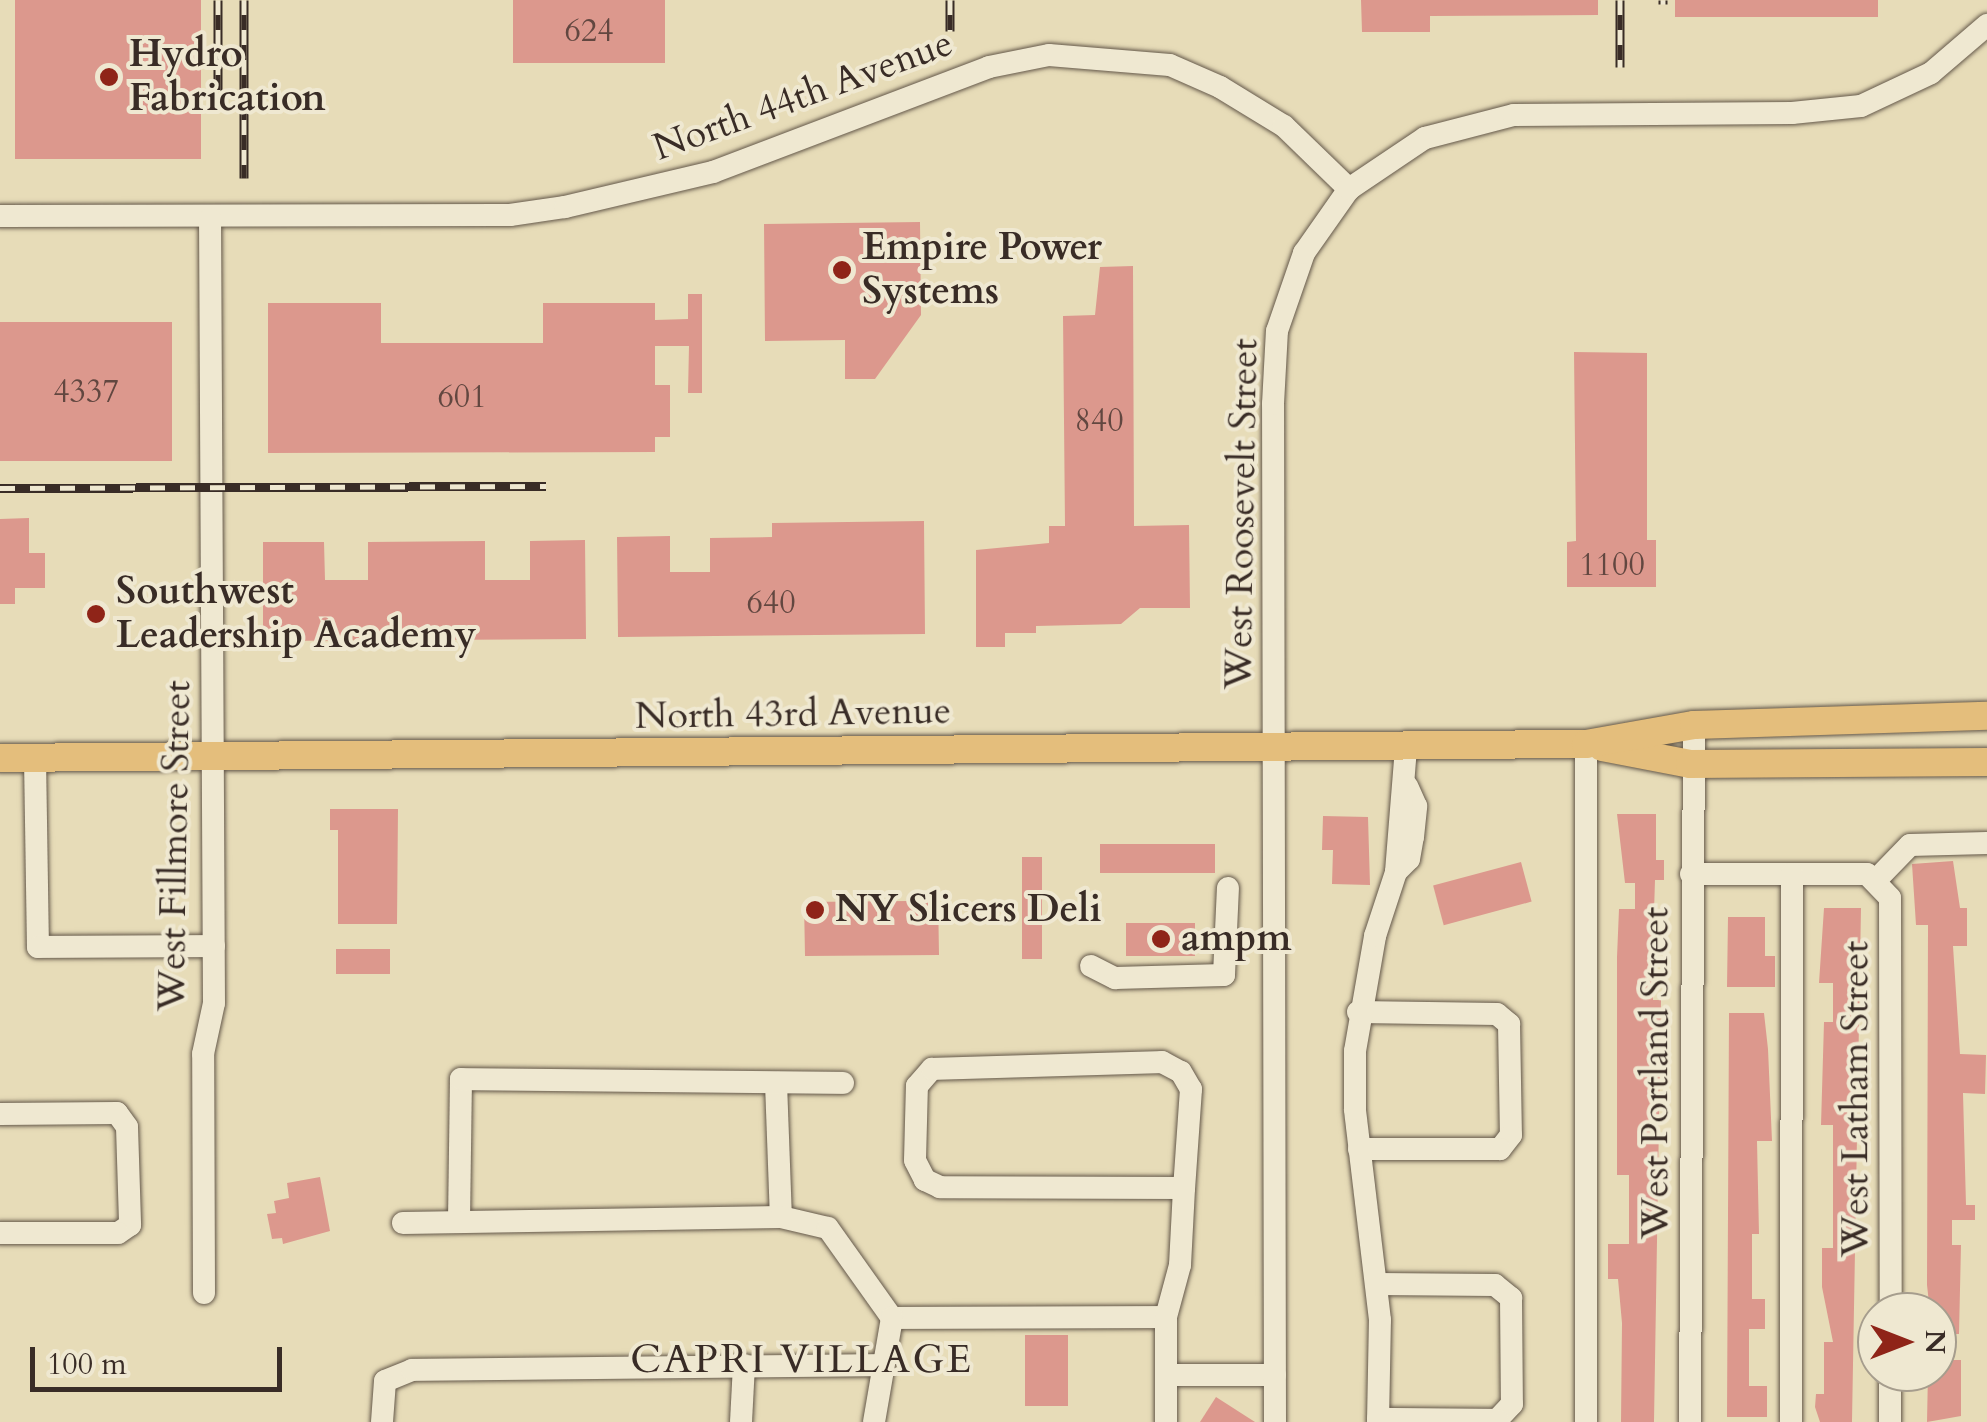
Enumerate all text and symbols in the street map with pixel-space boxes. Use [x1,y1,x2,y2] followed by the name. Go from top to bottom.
[564,12,614,50] house number: 624
[647,21,959,171] street label: North 44th Avenue
[129,32,326,121] place label: Hydro Fabrication
[98,66,120,88] marker: Hydro Fabrication
[862,225,1102,314] place label: Empire Power Systems
[831,259,853,281] marker: Empire Power Systems
[1216,338,1268,690] street label: West Roosevelt Street
[53,373,119,411] house number: 4337
[437,378,487,416] house number: 601
[1074,402,1124,440] house number: 840
[1579,546,1645,584] house number: 1100
[116,569,476,658] place label: Southwest Leadership Academy
[746,584,796,622] house number: 640
[85,603,107,625] marker: Southwest Leadership Academy
[149,680,201,1012] street label: West Fillmore Street
[634,688,952,740] street label: North 43rd Avenue
[835,887,1102,933] place label: NY Slicers Deli
[804,899,826,921] marker: NY Slicers Deli
[1633,907,1679,1239] street label: West Portland Street
[1181,916,1291,962] place label: ampm
[1150,928,1172,950] marker: ampm
[1833,941,1879,1257] street label: West Latham Street
[1857,1292,1957,1392] north arrow
[35,1327,288,1389] scale bar
[1916,1330,1954,1354] text: N
[630,1336,974,1384] district label: CAPRI VILLAGE
[47,1344,127,1385] text: 100 m

